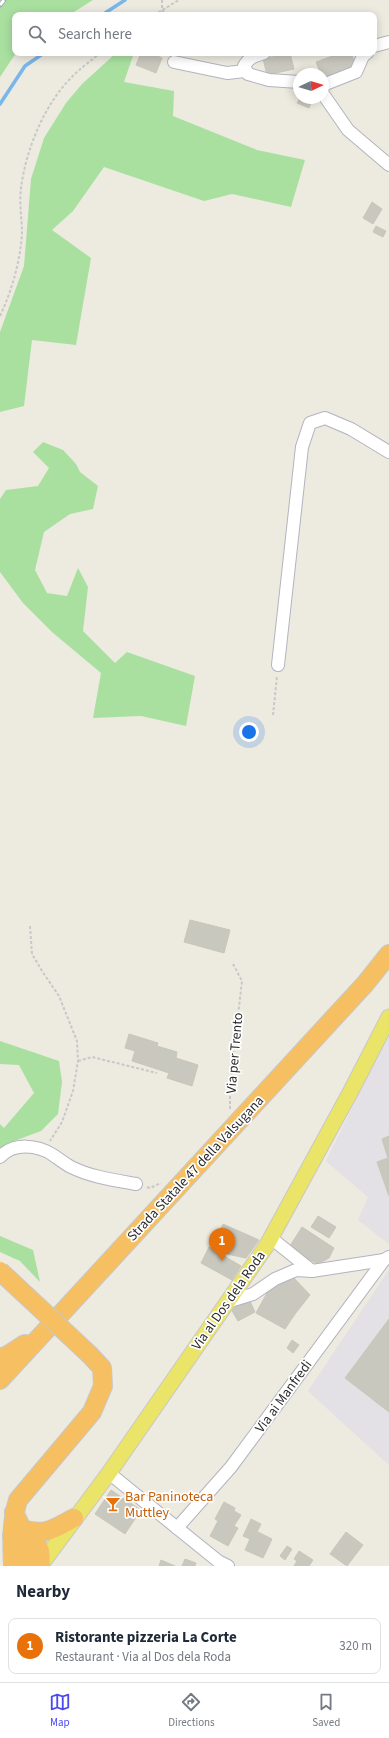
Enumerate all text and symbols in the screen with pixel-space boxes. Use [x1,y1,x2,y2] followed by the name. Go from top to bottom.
[12,12,377,56] search box
[26,23,48,45] icon: search
[58,24,132,45] text: Search here
[293,68,329,104] north arrow
[239,722,259,742] your location
[221,1012,248,1094] street label: Via per Trento
[123,1092,269,1246] street label: Strada Statale 47 della Valsugana
[209,1228,235,1261] pin: 1
[187,1247,271,1354] street label: Via al Dos dela Roda
[251,1356,317,1437] street label: Via ai Manfredi
[125,1487,213,1523] place label: Bar Paninoteca Muttley
[104,1495,122,1513] bar icon: Bar Paninoteca Muttley
[16,1580,70,1604] text: Nearby
[55,1627,237,1648] text: Ristorante pizzeria La Corte
[27,1637,33,1655] text: 1
[339,1637,372,1655] text: 320 m
[55,1648,231,1666] text: Restaurant · Via al Dos dela Roda
[49,1691,71,1730] tab: Map
[168,1691,215,1730] tab: Directions
[312,1691,340,1730] tab: Saved

